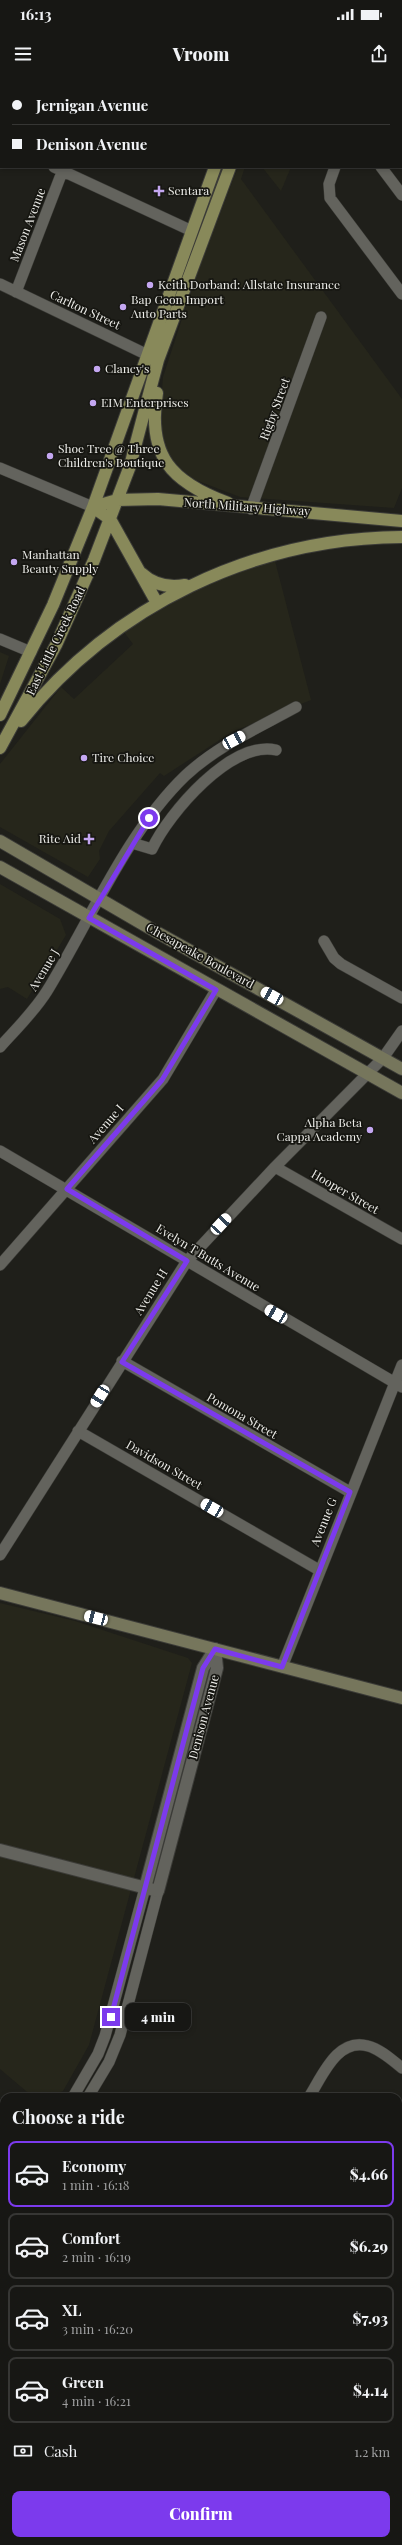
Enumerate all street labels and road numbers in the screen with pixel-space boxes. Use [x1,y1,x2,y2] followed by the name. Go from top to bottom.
[6,186,48,264] street label: Mason Avenue
[48,286,124,333] street label: Carlton Street
[255,375,293,442] street label: Rigby Street
[183,494,311,518] street label: North Military Highway
[22,584,88,697] street label: East Little Creek Road
[144,919,257,992] street label: Chesapeake Boulevard
[24,945,62,994] street label: Avenue J
[83,1100,127,1147] street label: Avenue I
[309,1165,383,1217] street label: Hooper Street
[154,1220,263,1295] street label: Evelyn T Butts Avenue
[129,1265,171,1318] street label: Avenue H
[204,1388,281,1442] street label: Pomona Street
[124,1436,206,1493] street label: Davidson Street
[306,1494,340,1549] street label: Avenue G
[184,1673,222,1761] street label: Denison Avenue

